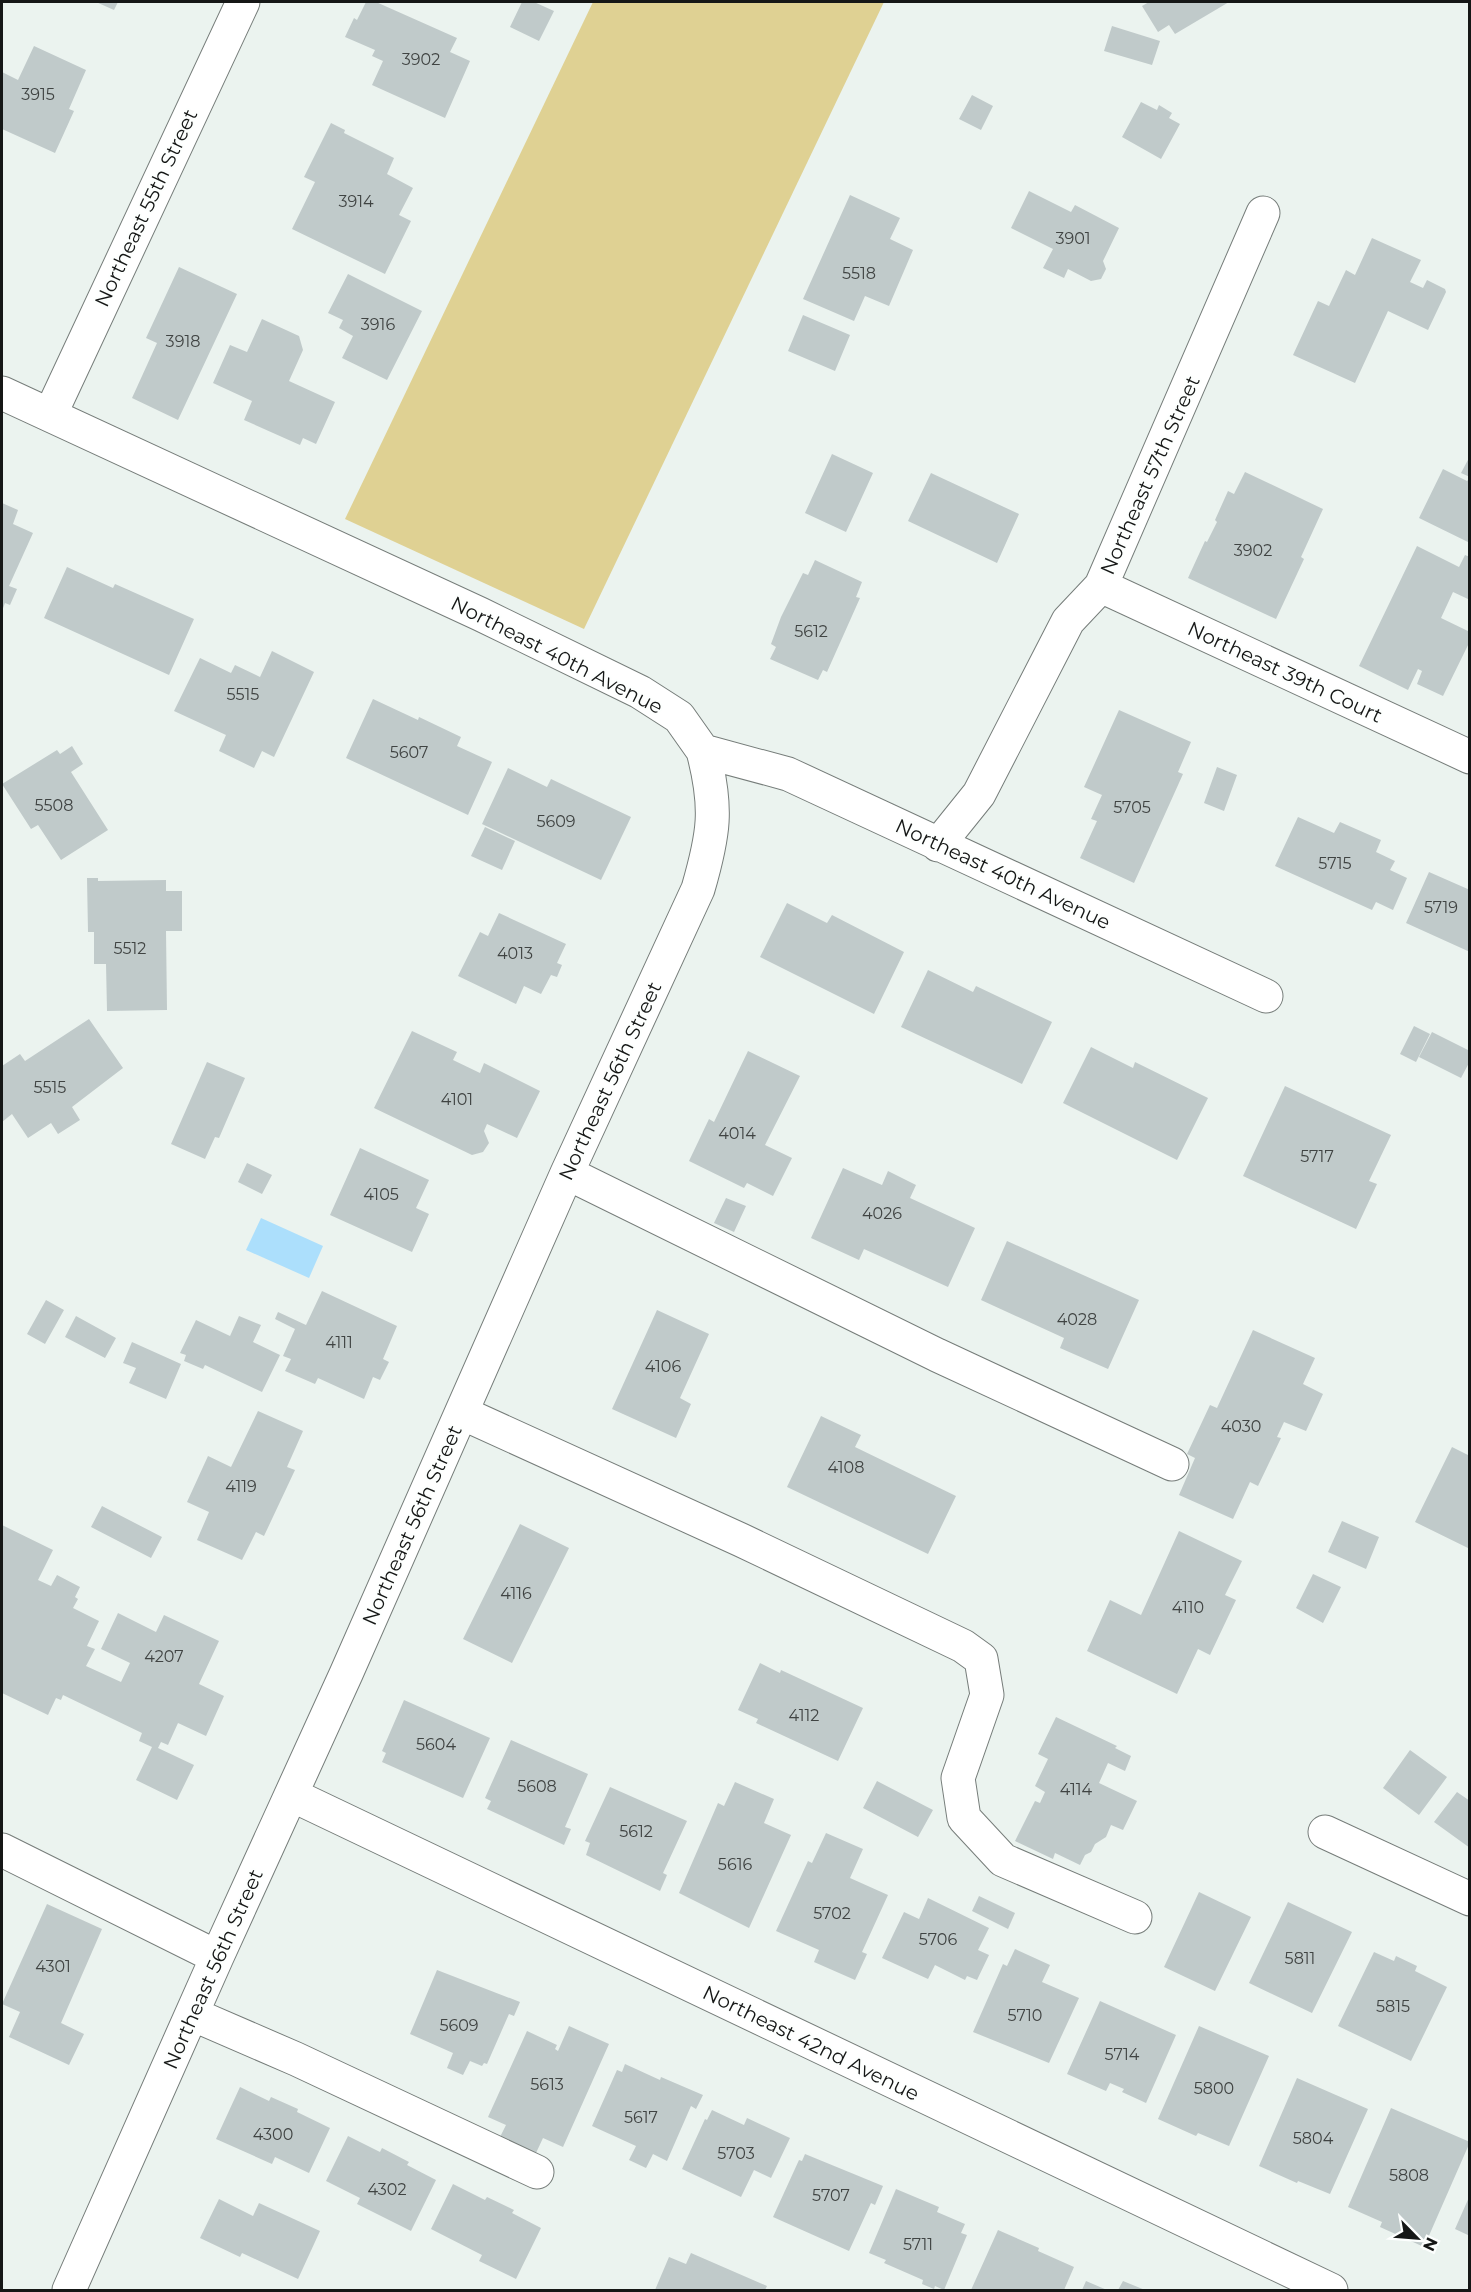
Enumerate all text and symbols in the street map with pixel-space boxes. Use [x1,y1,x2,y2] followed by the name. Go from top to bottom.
[402,50,440,69] house number: 3902
[21,85,55,104] house number: 3915
[90,105,202,311] street label: Northeast 55th Street
[338,192,374,211] house number: 3914
[1055,229,1091,248] house number: 3901
[842,264,876,283] house number: 5518
[361,315,395,334] house number: 3916
[166,332,200,351] house number: 3918
[1095,372,1205,578] street label: Northeast 57th Street
[1234,541,1272,560] house number: 3902
[447,591,667,719] street label: Northeast 40th Avenue
[1184,616,1386,728] street label: Northeast 39th Court
[794,622,828,641] house number: 5612
[227,685,259,704] house number: 5515
[390,743,428,762] house number: 5607
[35,796,73,815] house number: 5508
[1113,798,1151,817] house number: 5705
[536,812,576,831] house number: 5609
[892,814,1114,934] street label: Northeast 40th Avenue
[1318,854,1352,873] house number: 5715
[1424,898,1458,917] house number: 5719
[114,939,146,958] house number: 5512
[497,944,533,963] house number: 4013
[553,978,667,1184] street label: Northeast 56th Street
[34,1078,66,1097] house number: 5515
[441,1090,473,1109] house number: 4101
[718,1124,756,1143] house number: 4014
[1300,1147,1334,1166] house number: 5717
[363,1185,399,1204] house number: 4105
[862,1204,902,1223] house number: 4026
[1057,1310,1097,1329] house number: 4028
[325,1333,353,1352] house number: 4111
[645,1357,681,1376] house number: 4106
[1221,1417,1261,1436] house number: 4030
[357,1421,467,1629] street label: Northeast 56th Street
[828,1458,864,1477] house number: 4108
[225,1477,257,1496] house number: 4119
[500,1584,532,1603] house number: 4116
[1172,1598,1204,1617] house number: 4110
[144,1647,184,1666] house number: 4207
[789,1706,819,1725] house number: 4112
[416,1735,456,1754] house number: 5604
[517,1777,557,1796] house number: 5608
[1060,1780,1093,1799] house number: 4114
[619,1822,653,1841] house number: 5612
[718,1855,752,1874] house number: 5616
[158,1865,268,2073] street label: Northeast 56th Street
[813,1904,851,1923] house number: 5702
[919,1930,957,1949] house number: 5706
[1285,1949,1315,1968] house number: 5811
[35,1957,71,1976] house number: 4301
[699,1980,923,2106] street label: Northeast 42nd Avenue
[1376,1997,1410,2016] house number: 5815
[1008,2006,1042,2025] house number: 5710
[439,2016,479,2035] house number: 5609
[1105,2045,1140,2064] house number: 5714
[530,2075,564,2094] house number: 5613
[1194,2079,1234,2098] house number: 5800
[624,2108,658,2127] house number: 5617
[253,2125,293,2144] house number: 4300
[1293,2129,1334,2148] house number: 5804
[717,2144,755,2163] house number: 5703
[1389,2166,1429,2185] house number: 5808
[367,2180,407,2199] house number: 4302
[812,2186,850,2205] house number: 5707
[1387,2208,1447,2268] north arrow
[1419,2234,1441,2254] text: N
[903,2235,933,2254] house number: 5711

